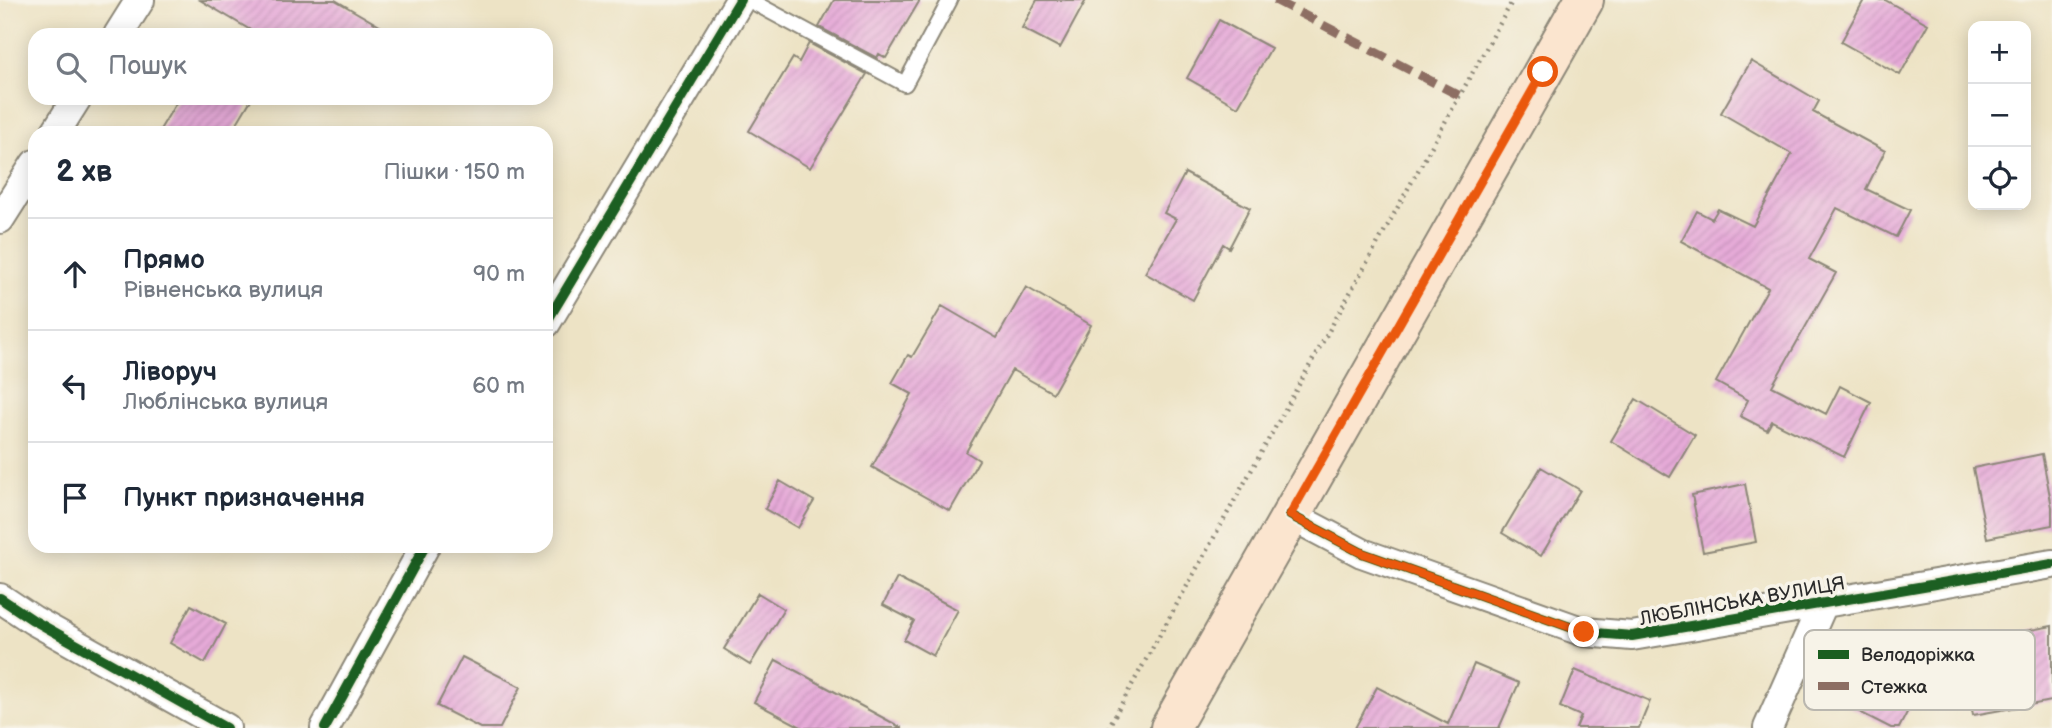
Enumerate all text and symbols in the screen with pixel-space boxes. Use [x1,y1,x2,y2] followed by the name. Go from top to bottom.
[1968,21,2031,210] map controls
[1968,21,2031,84] button: +
[28,28,553,105] search box
[52,48,90,86] icon: search
[108,51,187,82] text: Пошук
[1527,56,1558,87] route start
[1968,84,2031,147] button: −
[1968,147,2031,210] button: locate
[56,154,112,190] text: 2 хв
[383,158,525,186] text: Пішки · 150 m
[123,245,205,276] text: Прямо
[56,255,94,293] icon: ahead
[473,260,525,288] text: 90 m
[123,276,323,304] text: Рівненська вулиця
[123,357,217,388] text: Ліворуч
[56,367,94,405] icon: left
[472,372,525,400] text: 60 m
[123,388,328,416] text: Люблінська вулиця
[56,479,94,517] icon: arrive
[123,483,365,514] text: Пункт призначення
[1637,572,1847,631] street label: ЛЮБЛІНСЬКА ВУЛИЦЯ
[1568,616,1599,647] route end
[1804,630,2035,710] legend
[1861,644,1975,667] text: Велодоріжка
[1861,676,1928,699] text: Стежка

